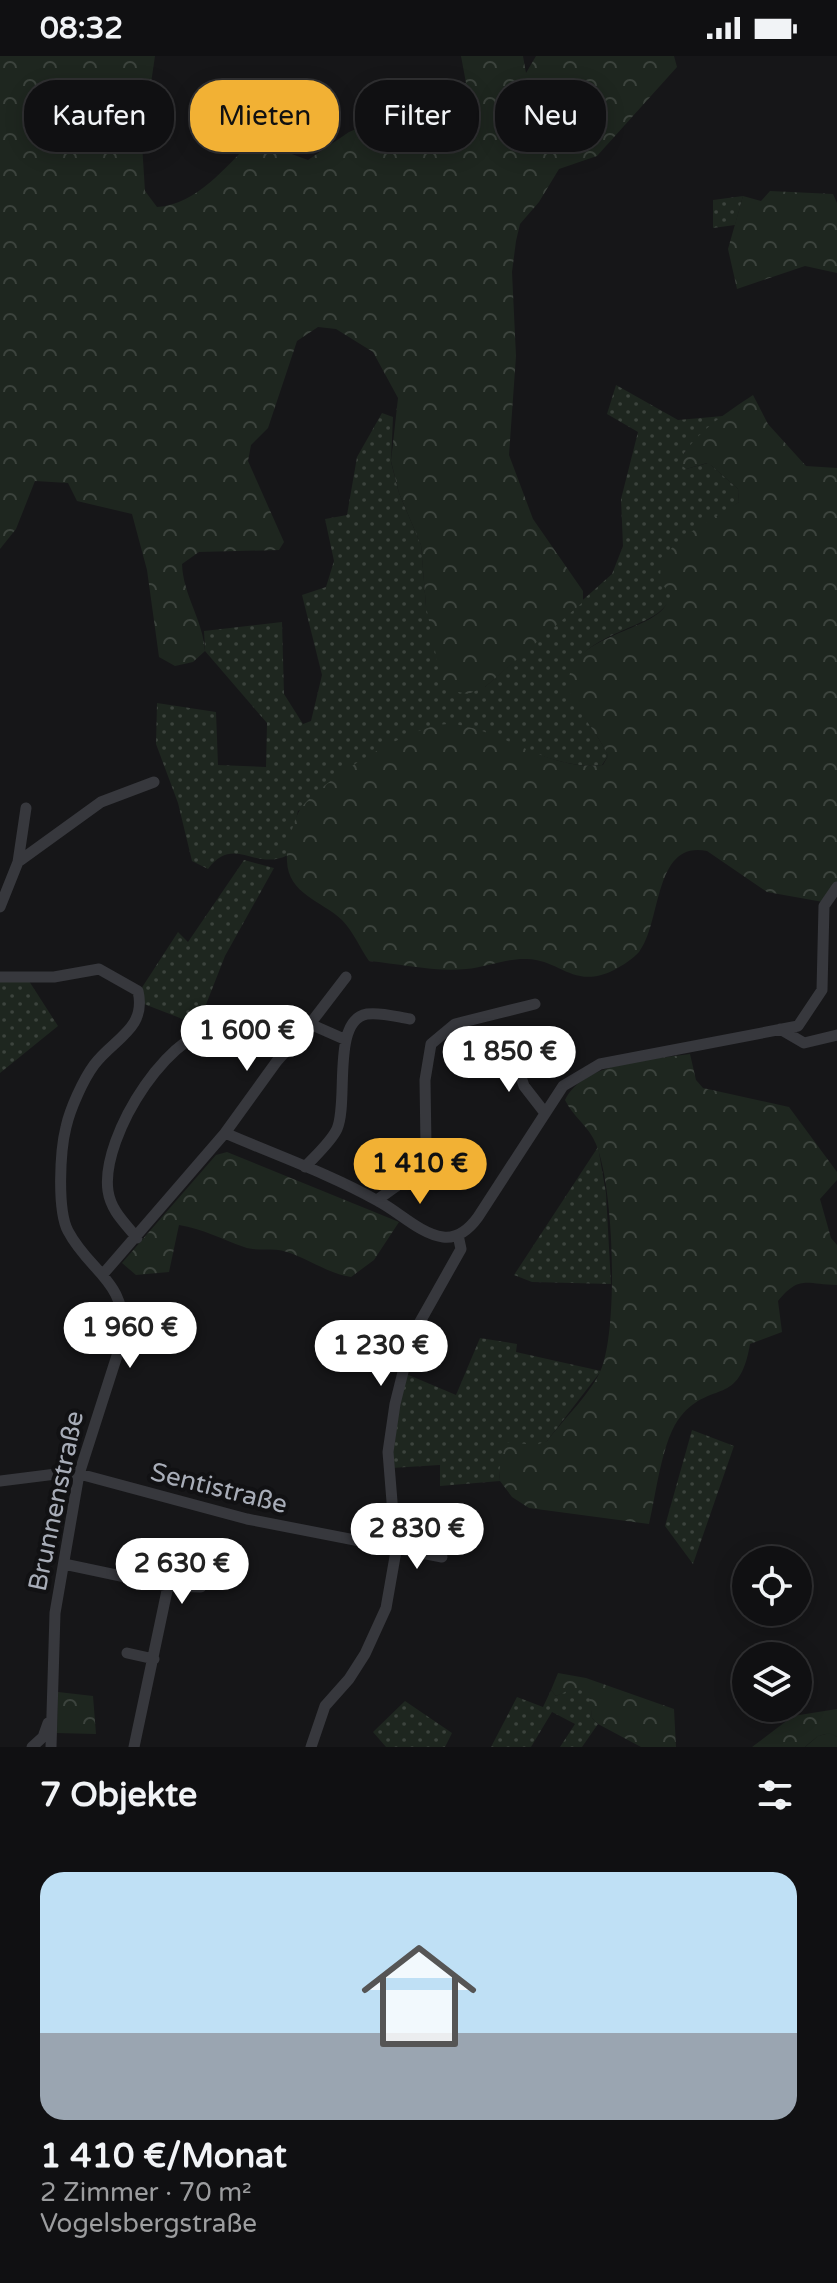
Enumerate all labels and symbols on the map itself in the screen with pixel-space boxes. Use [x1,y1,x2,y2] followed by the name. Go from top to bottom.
[173,1005,321,1073] pin: 1 600 €
[435,1026,583,1094] pin: 1 850 €
[346,1138,494,1206] pin: 1 410 €
[56,1302,204,1370] pin: 1 960 €
[307,1320,455,1388] pin: 1 230 €
[22,1408,90,1594] street label: Brunnenstraße
[147,1456,291,1520] street label: Sentistraße
[343,1503,491,1571] pin: 2 830 €
[108,1538,256,1606] pin: 2 630 €

